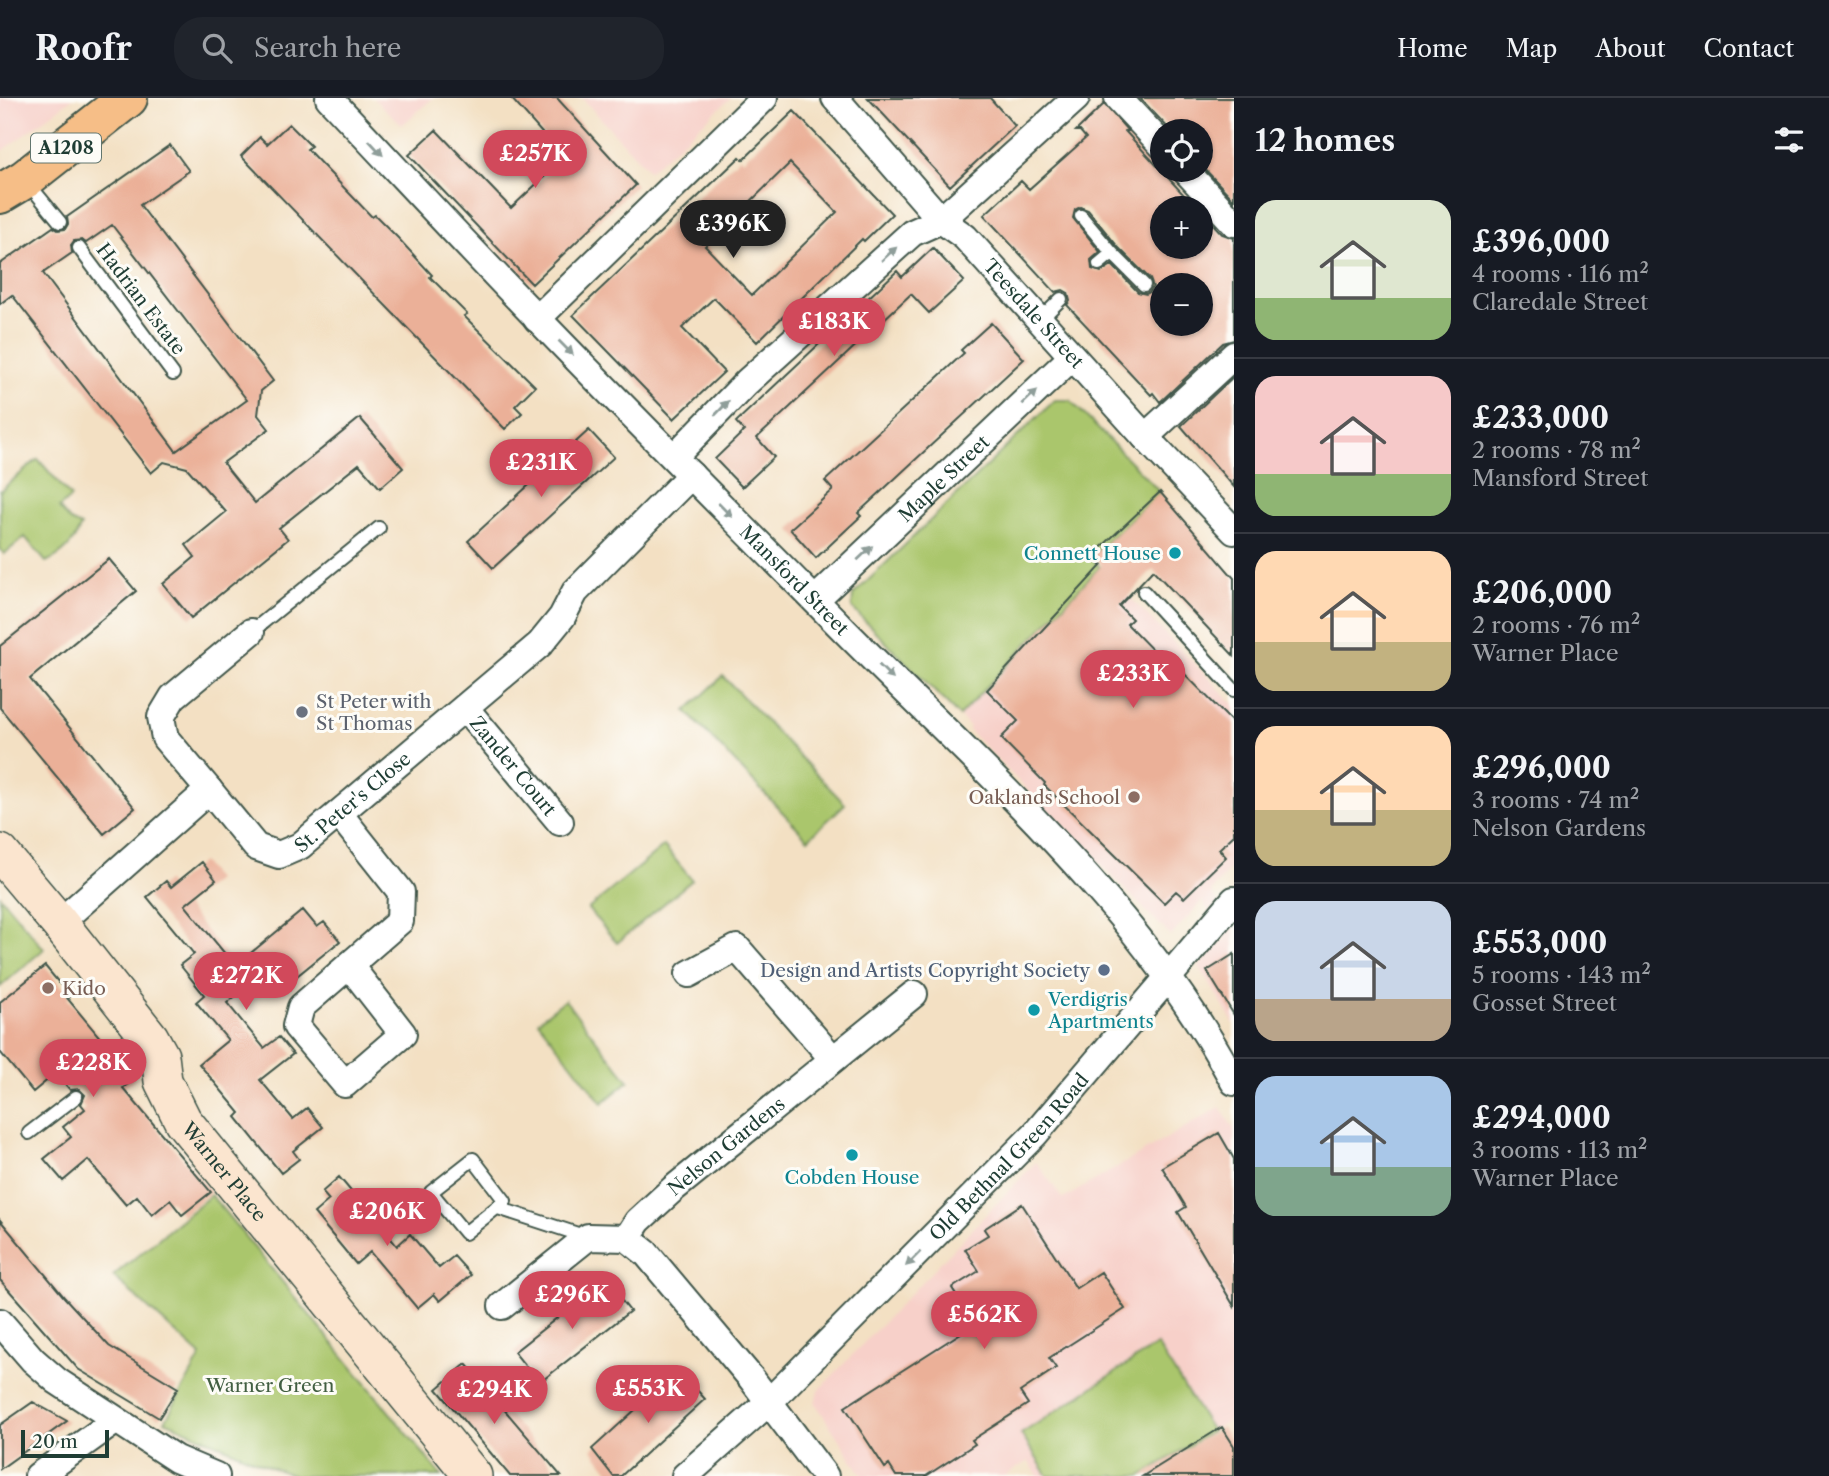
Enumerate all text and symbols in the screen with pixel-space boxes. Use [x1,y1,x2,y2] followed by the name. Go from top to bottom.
[174,17,664,80] search box
[35,28,132,69] text: Roofr
[198,29,236,67] icon: search
[254,32,401,64] text: Search here
[1397,34,1468,63] text: Home
[1506,34,1557,63] text: Map
[1595,34,1666,63] text: About
[1704,34,1794,63] text: Contact
[1150,119,1213,336] map controls
[1150,119,1213,182] button: locate
[1770,121,1808,159] icon: filters
[1255,122,1395,159] text: 12 homes
[486,130,584,190] pin: £257K
[31,134,101,162] road number: A1208
[367,139,383,156] one-way arrow
[499,139,571,167] text: £257K
[1150,196,1213,259] button: +
[684,200,782,260] pin: £396K
[696,209,770,237] text: £396K
[1472,223,1610,260] text: £396,000
[1311,228,1395,312] icon: home
[92,239,190,359] street label: Hadrian Estate
[880,246,898,262] one-way arrow
[979,254,1089,373] street label: Teesdale Street
[1472,260,1649,288] text: 4 rooms · 116 m²
[1150,273,1213,336] button: −
[1472,288,1648,316] text: Claredale Street
[785,299,883,358] pin: £183K
[798,307,870,335] text: £183K
[558,340,574,356] one-way arrow
[1021,390,1038,406] one-way arrow
[1472,399,1609,436] text: £233,000
[713,400,729,417] one-way arrow
[1311,404,1395,488] icon: home
[894,430,994,527] street label: Maple Street
[1472,436,1641,464] text: 2 rooms · 78 m²
[492,440,590,499] pin: £231K
[506,448,576,476] text: £231K
[1472,464,1648,492] text: Mansford Street
[717,502,734,519] one-way arrow
[735,520,854,640] street label: Mansford Street
[1024,542,1161,565] place label: Connett House
[856,545,873,562] one-way arrow
[1167,545,1183,561] marker: Connett House
[1472,574,1612,611] text: £206,000
[1311,579,1395,663] icon: home
[1472,611,1640,639] text: 2 rooms · 76 m²
[1472,639,1619,667] text: Warner Place
[1084,650,1182,710] pin: £233K
[1096,659,1170,687] text: £233K
[877,663,894,680] one-way arrow
[316,690,432,735] place label: St Peter with St Thomas
[294,704,310,720] marker: St Peter with St Thomas
[465,711,562,821] street label: Zander Court
[290,747,415,857] street label: St. Peter's Close
[1472,749,1611,786] text: £296,000
[1311,754,1395,838] icon: home
[969,786,1120,809] place label: Oaklands School
[1472,786,1639,814] text: 3 rooms · 74 m²
[1126,789,1142,805] marker: Oaklands School
[1472,814,1646,842] text: Nelson Gardens
[1472,924,1607,961] text: £553,000
[1311,929,1395,1013] icon: home
[197,953,295,1012] pin: £272K
[760,959,1090,982] place label: Design and Artists Copyright Society
[209,961,283,989] text: £272K
[1472,961,1651,989] text: 5 rooms · 143 m²
[1096,962,1112,978] marker: Design and Artists Copyright Society
[62,977,106,1000] place label: Kido
[40,980,56,996] marker: Kido
[1047,988,1154,1033] place label: Verdigris Apartments
[1472,989,1617,1017] text: Gosset Street
[1026,1002,1042,1018] marker: Verdigris Apartments
[44,1040,142,1099] pin: £228K
[55,1048,131,1076] text: £228K
[924,1068,1093,1245] street label: Old Bethnal Green Road
[663,1092,789,1200] street label: Nelson Gardens
[1472,1099,1611,1136] text: £294,000
[1311,1104,1395,1188] icon: home
[176,1117,272,1226] street label: Warner Place
[1472,1136,1648,1164] text: 3 rooms · 113 m²
[844,1147,860,1163] marker: Cobden House
[1472,1164,1619,1192] text: Warner Place
[784,1166,920,1189] place label: Cobden House
[338,1188,436,1248] pin: £206K
[349,1197,425,1225] text: £206K
[906,1250,922,1267] one-way arrow
[523,1272,621,1331] pin: £296K
[535,1280,609,1308] text: £296K
[935,1292,1033,1351] pin: £562K
[947,1300,1021,1328] text: £562K
[445,1366,543,1426] pin: £294K
[599,1366,697,1425] pin: £553K
[205,1374,334,1397] park label: Warner Green
[612,1374,684,1402] text: £553K
[457,1375,531,1403] text: £294K
[21,1427,108,1459] scale bar
[32,1430,78,1453] text: 20 m

